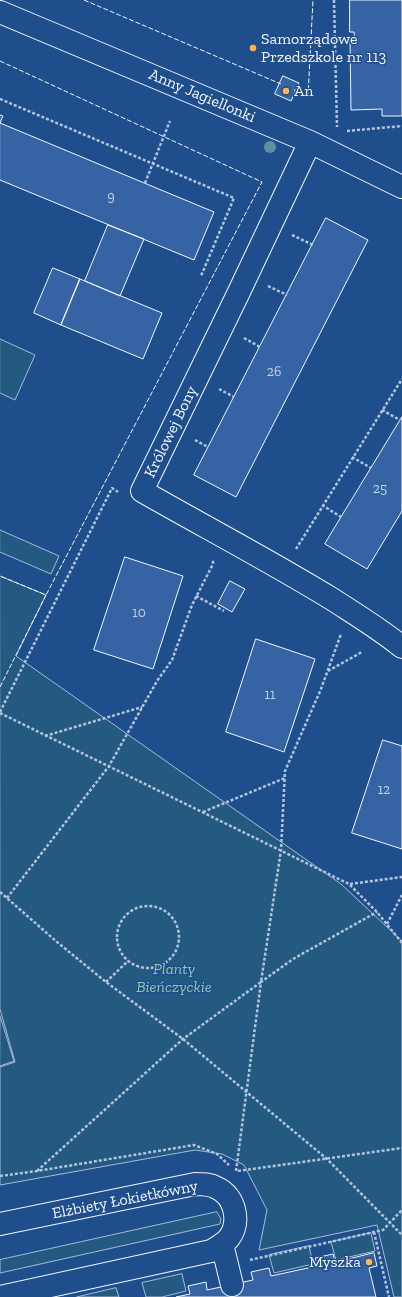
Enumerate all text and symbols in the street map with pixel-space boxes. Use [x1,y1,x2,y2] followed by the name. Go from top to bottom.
[261,29,386,67] place label: Samorządowe Przedszkole nr 113
[248,43,258,53] marker: Samorządowe Przedszkole nr 113
[146,65,258,127] street label: Anny Jagiellonki
[294,81,314,101] place label: An
[281,86,291,96] marker: An
[107,189,115,205] house number: 9
[267,364,281,380] house number: 26
[141,383,201,481] street label: Królowej Bony
[373,481,387,497] house number: 25
[132,605,146,621] house number: 10
[265,687,275,703] house number: 11
[378,782,390,798] house number: 12
[136,959,212,997] park label: Planty Bieńczyckie
[51,1176,199,1224] street label: Elżbiety Łokietkówny
[309,1252,361,1272] place label: Myszka
[364,1257,374,1267] marker: Myszka

